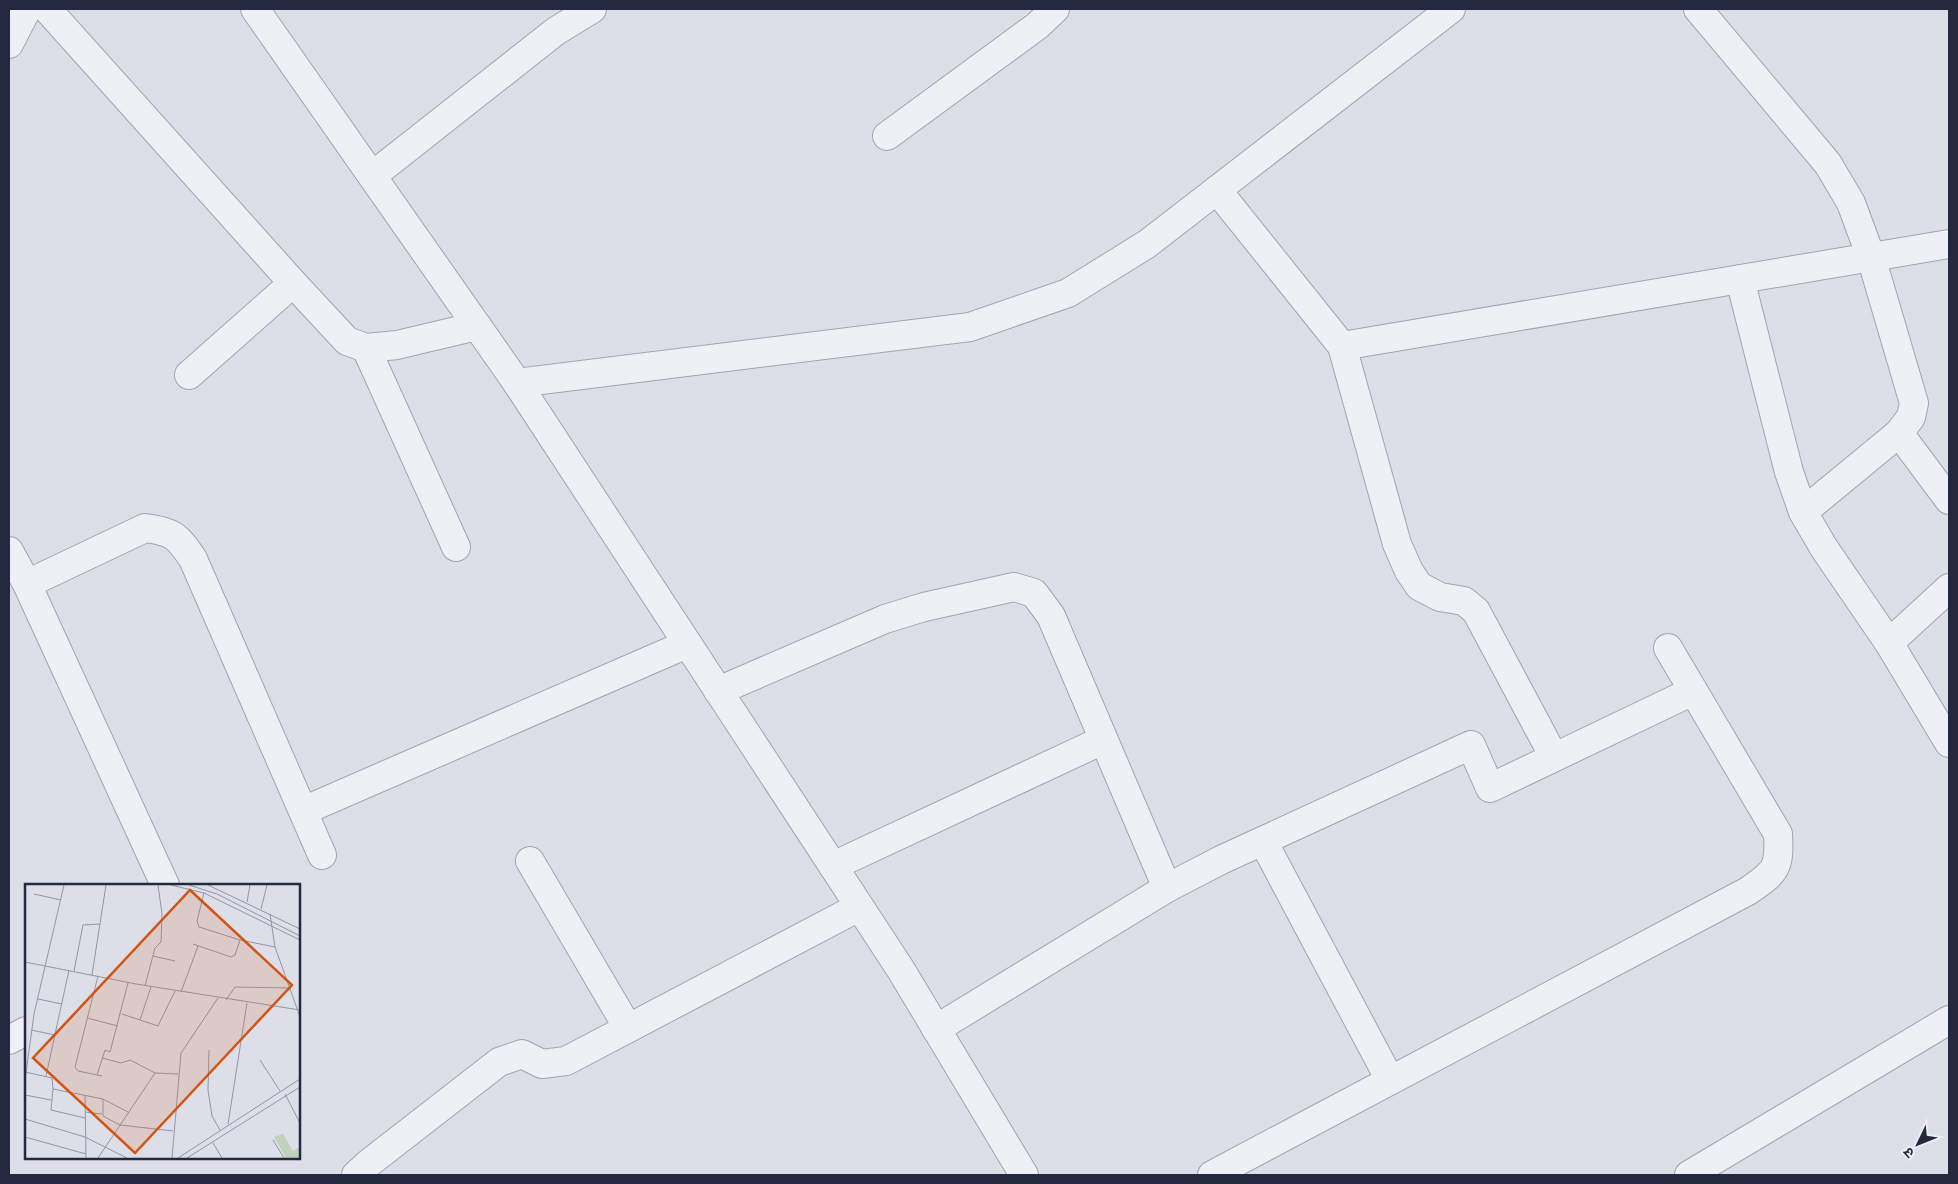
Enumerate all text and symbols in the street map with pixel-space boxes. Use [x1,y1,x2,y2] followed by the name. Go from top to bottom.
[25,884,300,1159] inset map
[1893,1119,1943,1169] north arrow
[1899,1143,1918,1162] text: उ

